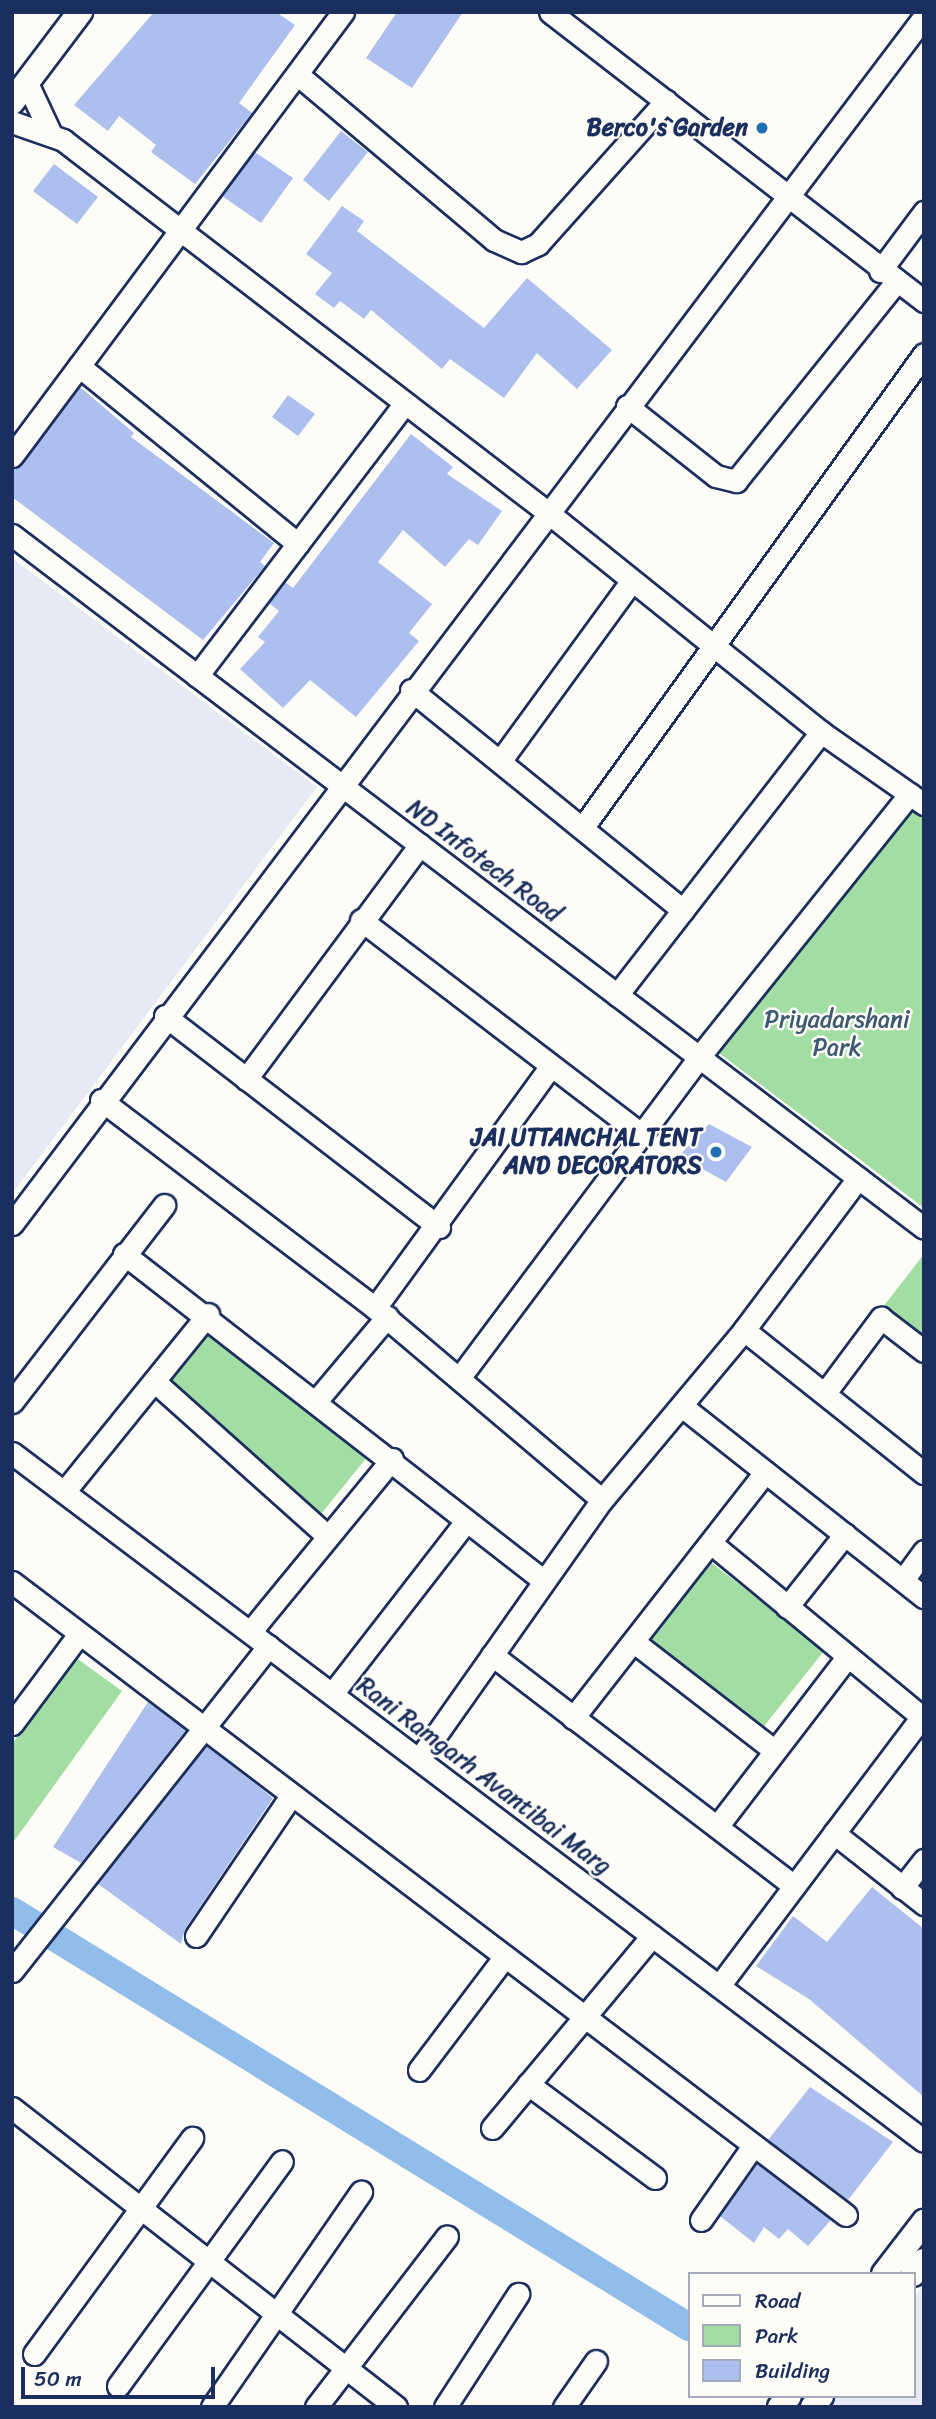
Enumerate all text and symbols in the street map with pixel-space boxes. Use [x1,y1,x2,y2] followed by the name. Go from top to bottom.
[587,114,748,142] place label: Berco's Garden
[754,120,770,136] marker: Berco's Garden
[401,793,567,929] street label: ND Infotech Road
[764,1006,910,1062] park label: Priyadarshani Park
[469,1124,702,1180] place label: JAI UTTANCHAL TENT AND DECORATORS
[708,1144,724,1160] marker: JAI UTTANCHAL TENT AND DECORATORS
[351,1671,617,1881] street label: Rani Ramgarh Avantibai Marg
[688,2272,915,2398] legend
[755,2282,800,2320] text: Road
[755,2317,798,2355] text: Park
[24,2352,219,2396] scale bar
[755,2352,830,2390] text: Building
[34,2360,82,2398] text: 50 m

